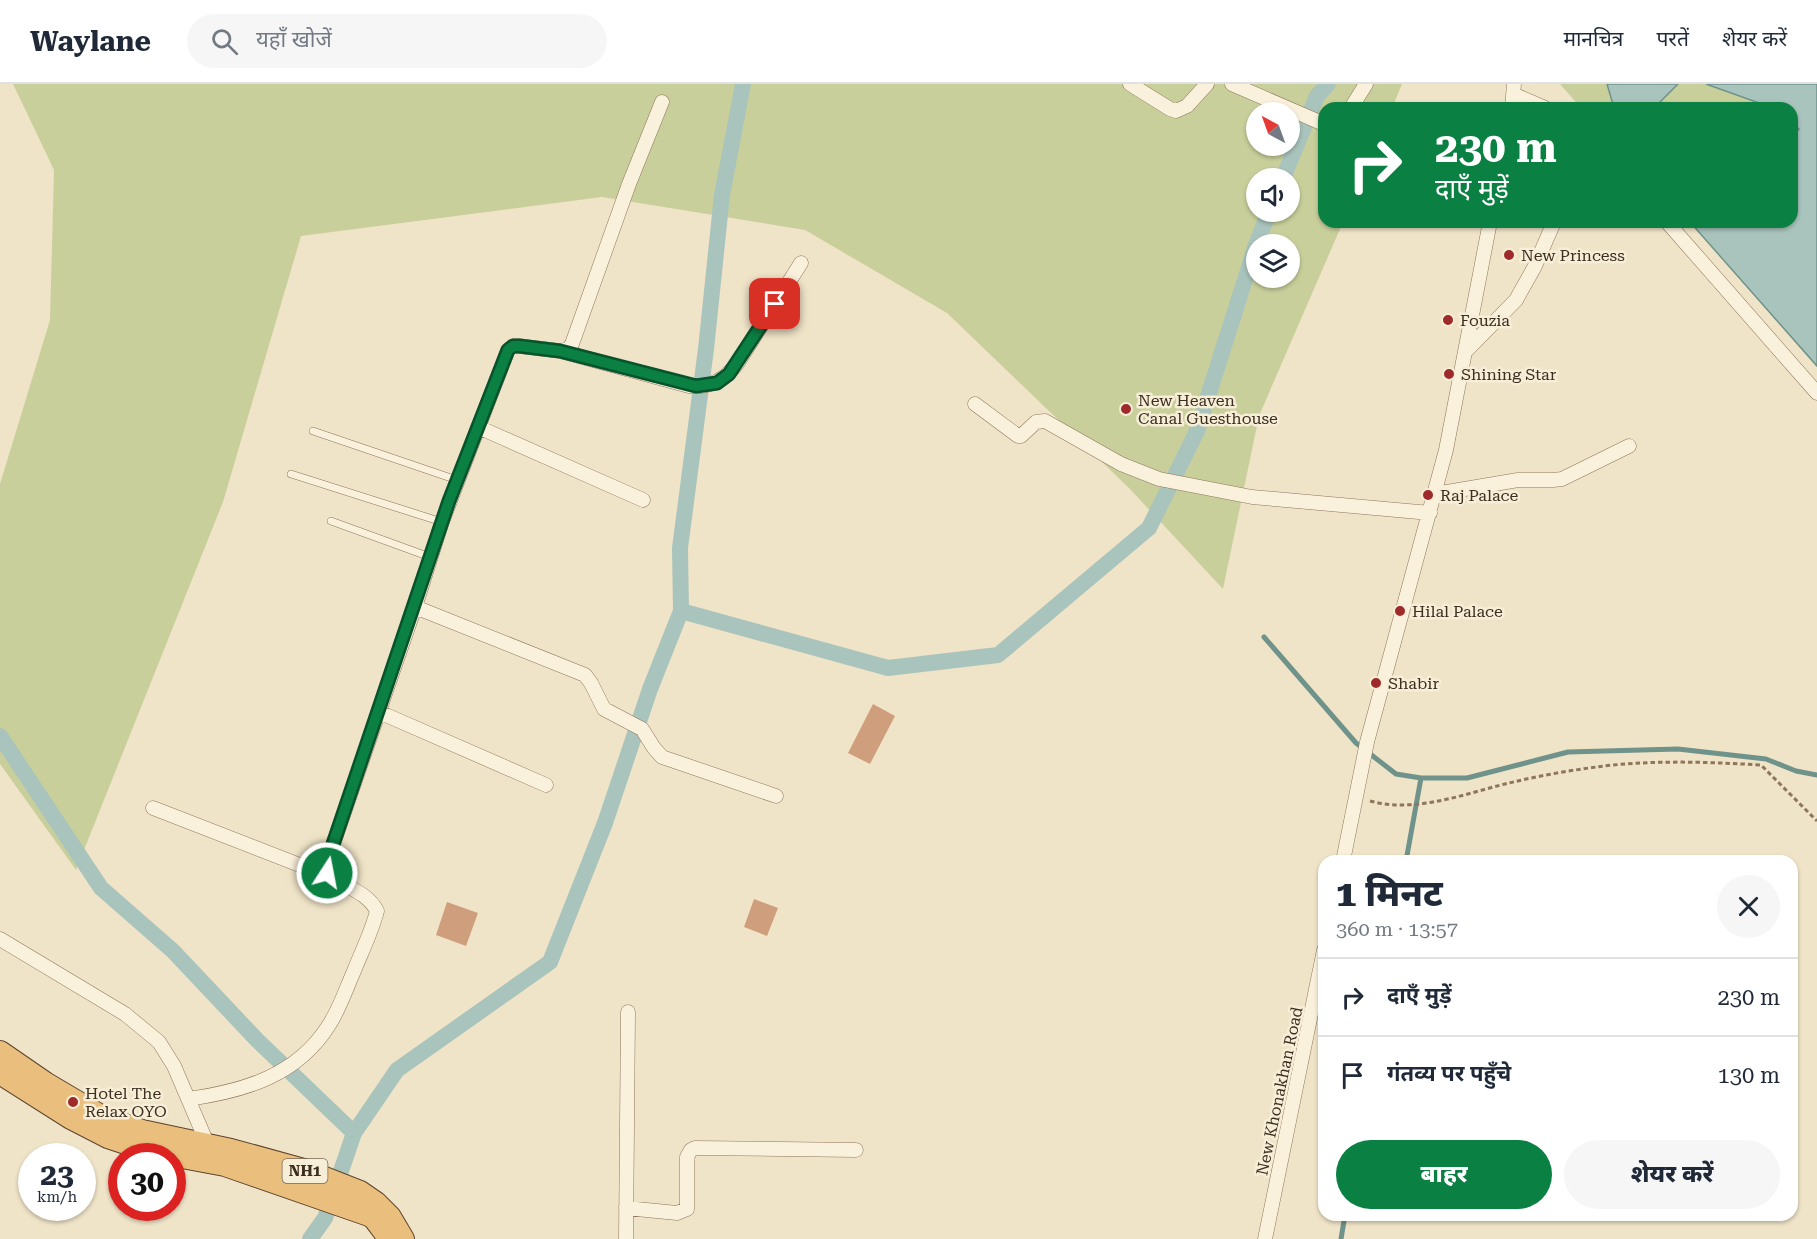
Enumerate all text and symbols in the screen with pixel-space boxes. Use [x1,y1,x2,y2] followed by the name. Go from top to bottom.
[187,14,607,68] search box
[30,25,151,58] text: Waylane
[208,25,241,58] icon: search
[256,27,332,52] text: यहाँ खोजें
[1563,27,1623,51] text: मानचित्र
[1656,27,1689,51] text: परतें
[1722,27,1787,51] text: शेयर करें
[1246,102,1300,156] north arrow
[1246,102,1300,288] map controls
[1435,123,1557,172] text: 230 m
[1336,126,1414,204] icon: right
[1246,168,1300,222] button: sound
[1435,173,1509,205] text: दाएँ मुड़ें
[1246,234,1300,288] button: layers
[1521,246,1625,265] place label: New Princess
[1502,248,1516,262] marker: New Princess
[749,278,800,329] pin
[758,287,791,320] icon: arrive
[1460,311,1510,330] place label: Fouzia
[1441,313,1455,327] marker: Fouzia
[1461,365,1557,384] place label: Shining Star
[1442,367,1456,381] marker: Shining Star
[1138,391,1278,428] place label: New Heaven Canal Guesthouse
[1119,402,1133,416] marker: New Heaven Canal Guesthouse
[1440,486,1518,505] place label: Raj Palace
[1421,488,1435,502] marker: Raj Palace
[1412,602,1503,621] place label: Hilal Palace
[1393,604,1407,618] marker: Hilal Palace
[1388,674,1439,693] place label: Shabir
[1369,676,1383,690] marker: Shabir
[295,841,359,905] position arrow
[1336,873,1443,915] text: 1 मिनट
[1717,875,1780,938] button: close
[1336,917,1458,941] text: 360 m · 13:57
[1336,981,1369,1014] icon: right
[1387,983,1452,1008] text: दाएँ मुड़ें
[1717,985,1780,1010] text: 230 m
[1252,1005,1307,1177] street label: New Khonakhan Road
[1336,1059,1369,1092] icon: arrive
[1387,1061,1511,1086] text: गंतव्य पर पहुँचे
[1717,1063,1780,1088] text: 130 m
[85,1084,167,1121] place label: Hotel The Relax OYO
[66,1095,80,1109] marker: Hotel The Relax OYO
[1336,1140,1552,1209] button: बाहर
[1564,1140,1780,1209] button: शेयर करें
[108,1143,186,1221] speed limit sign: 30
[40,1157,74,1192] text: 23
[282,1159,328,1183] road number: NH1
[37,1188,77,1206] text: km/h

